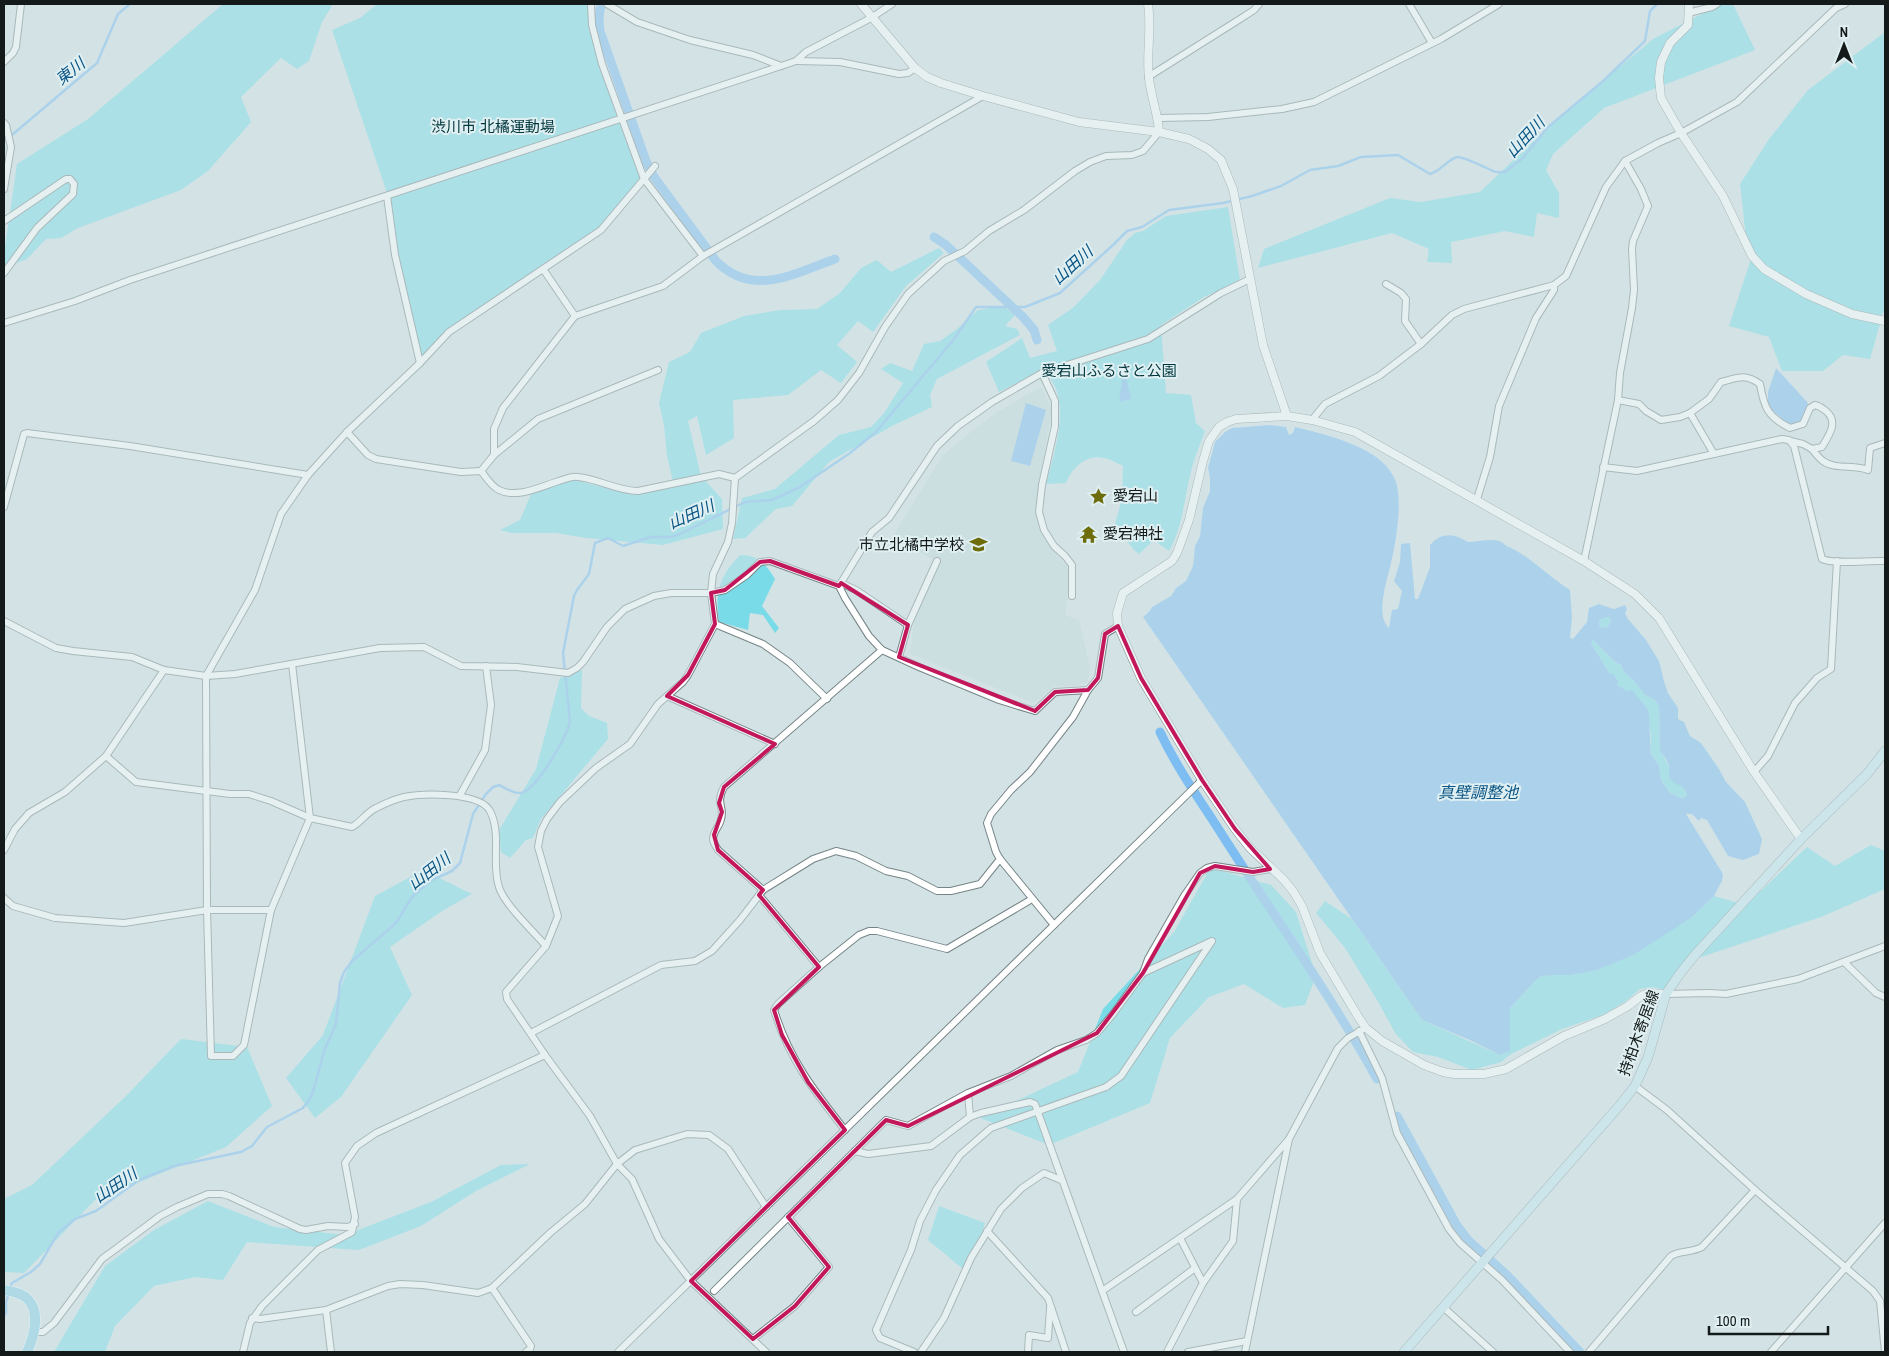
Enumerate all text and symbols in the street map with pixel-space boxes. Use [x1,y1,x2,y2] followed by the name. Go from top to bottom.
[1819,20,1869,70] north arrow
[1840,23,1848,41] text: N
[51,51,91,90] water label: 東川
[1501,110,1551,162] water label: 山田川
[431,116,555,137] park label: 渋川市 北橘運動場
[1047,239,1099,289] water label: 山田川
[1041,360,1177,381] park label: 愛宕山ふるさと公園
[1113,485,1158,506] place label: 愛宕山
[1089,486,1109,506] place icon: 愛宕山
[665,493,719,534] water label: 山田川
[1103,523,1163,544] place label: 愛宕神社
[1079,524,1099,544] temple icon: 愛宕神社
[859,534,964,555] place label: 市立北橘中学校
[968,535,988,555] school or university icon: 市立北橘中学校
[1438,781,1520,803] water label: 真壁調整池
[403,846,456,894] water label: 山田川
[1613,987,1664,1079] street label: 持柏木寄居線
[89,1161,143,1208] water label: 山田川
[1709,1304,1828,1336] scale bar
[1716,1310,1750,1331] text: 100 m

